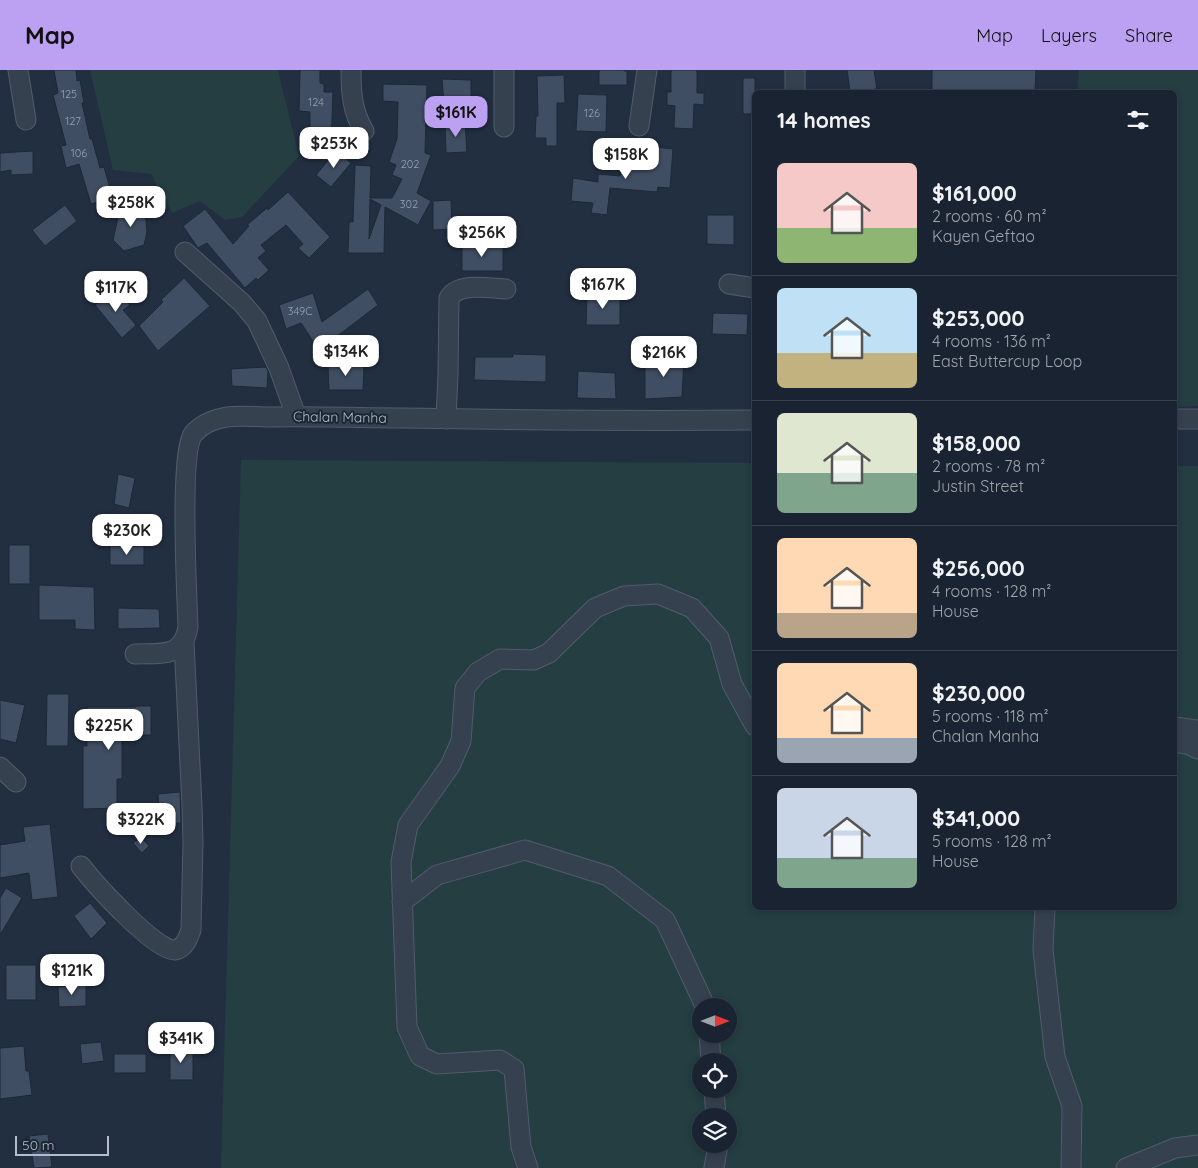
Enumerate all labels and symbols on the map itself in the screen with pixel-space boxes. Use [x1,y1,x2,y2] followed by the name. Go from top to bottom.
[61,87,77,101] house number: 125
[308,95,324,109] house number: 124
[421,96,491,138] pin: $161K
[584,106,600,120] house number: 126
[65,114,81,128] house number: 127
[299,126,369,169] pin: $253K
[591,138,661,180] pin: $158K
[71,146,87,160] house number: 106
[401,157,419,171] house number: 202
[96,186,166,228] pin: $258K
[400,197,418,211] house number: 302
[447,216,517,258] pin: $256K
[568,268,638,310] pin: $167K
[81,270,151,313] pin: $117K
[288,304,312,318] house number: 349C
[311,334,381,377] pin: $134K
[629,336,699,378] pin: $216K
[293,407,387,427] street label: Chalan Manha
[92,514,162,556] pin: $230K
[74,708,144,751] pin: $225K
[106,802,176,845] pin: $322K
[37,954,107,996] pin: $121K
[692,998,738,1042] north arrow
[146,1022,216,1064] pin: $341K
[15,1133,109,1156] scale bar

